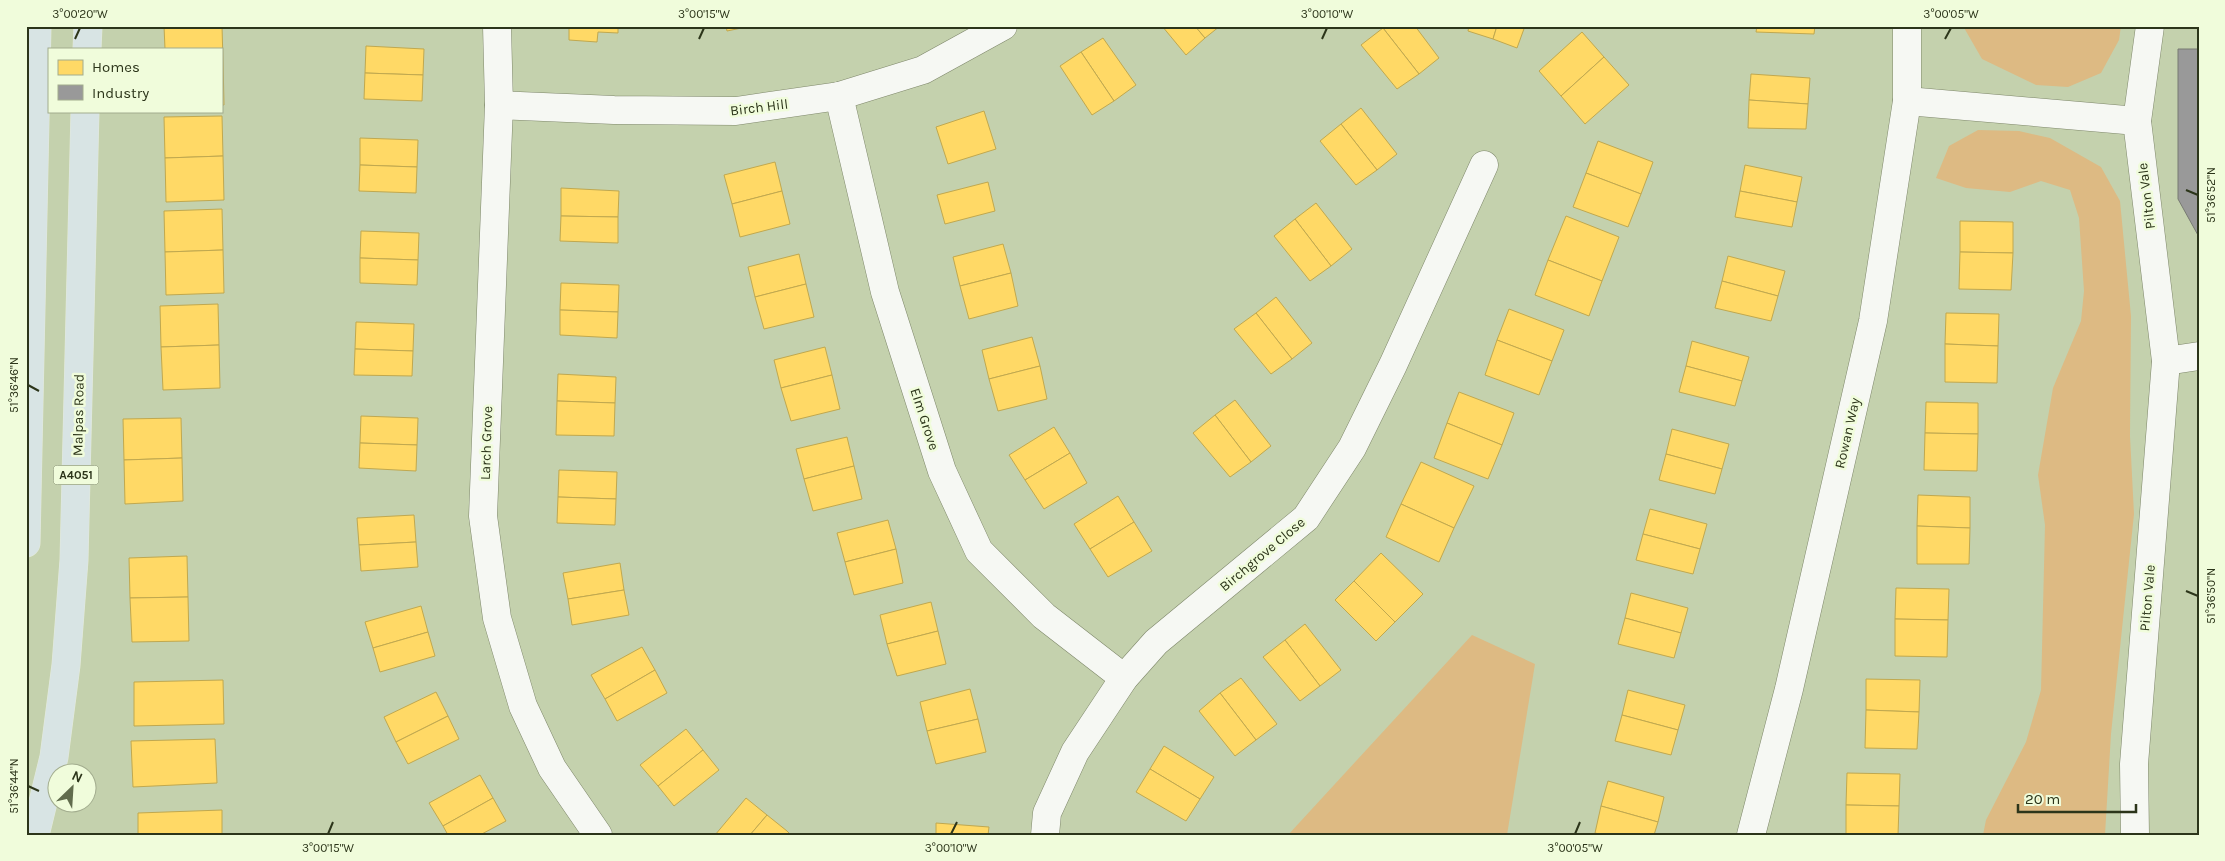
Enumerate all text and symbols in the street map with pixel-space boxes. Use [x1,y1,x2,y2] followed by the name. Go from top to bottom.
[52,7,108,21] text: 3°00'20"W
[678,7,730,21] text: 3°00'15"W
[1301,7,1354,21] text: 3°00'10"W
[1923,7,1979,21] text: 3°00'05"W
[48,48,222,112] legend
[92,58,140,76] text: Homes
[92,84,149,102] text: Industry
[729,96,789,119] street label: Birch Hill
[2134,162,2159,230] street label: Pilton Vale
[2204,167,2218,223] text: 51°36'52"N
[7,357,21,413] text: 51°36'46"N
[69,374,88,456] street label: Malpas Road
[907,386,943,452] street label: Elm Grove
[1831,396,1864,470] street label: Rowan Way
[477,406,496,480] street label: Larch Grove
[54,466,98,484] road number: A4051
[1216,514,1309,595] street label: Birchgrove Close
[2136,564,2159,632] street label: Pilton Vale
[2204,568,2218,624] text: 51°36'50"N
[7,758,21,814] text: 51°36'44"N
[48,764,98,814] north arrow
[69,767,85,786] text: N
[2018,781,2135,813] scale bar
[2025,790,2060,808] text: 20 m
[302,841,354,855] text: 3°00'15"W
[925,841,978,855] text: 3°00'10"W
[1547,841,1603,855] text: 3°00'05"W

